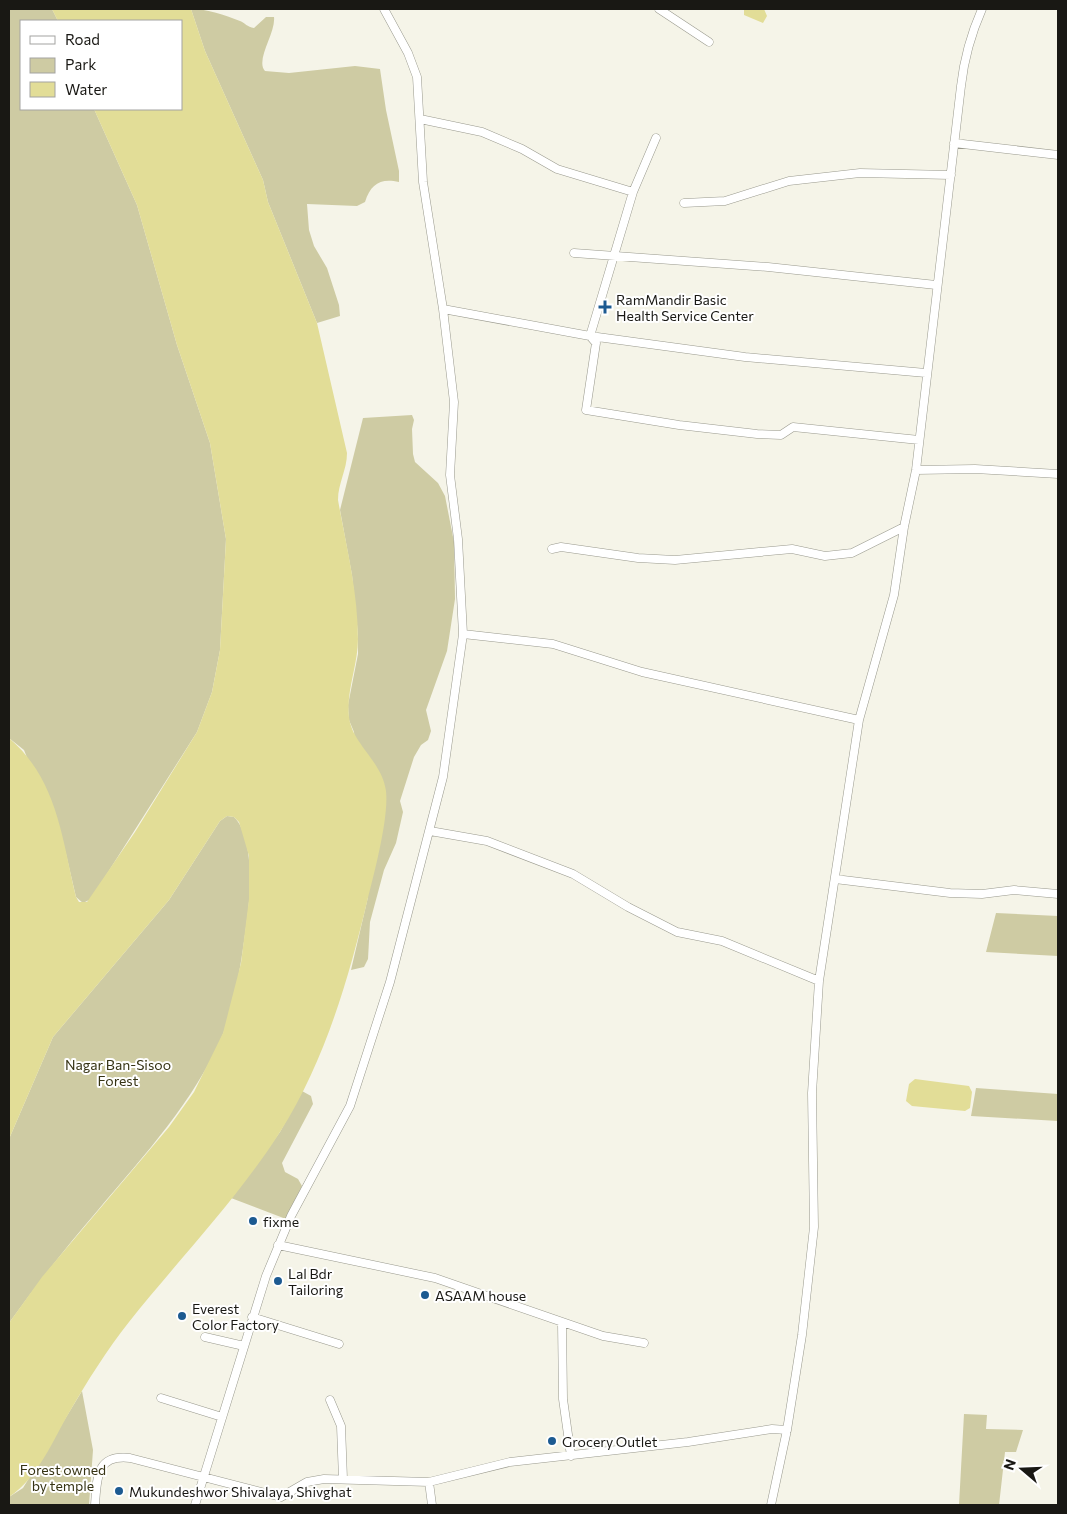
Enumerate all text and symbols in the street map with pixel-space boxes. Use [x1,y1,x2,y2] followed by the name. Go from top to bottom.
[20,20,182,110] legend
[65,30,100,48] text: Road
[65,55,96,73] text: Park
[65,80,107,98] text: Water
[616,291,754,324] place label: RamMandir Basic Health Service Center
[598,300,612,314] marker: RamMandir Basic Health Service Center
[65,1056,171,1089] park label: Nagar Ban-Sisoo Forest
[263,1213,299,1230] place label: fixme
[247,1215,259,1227] marker: fixme
[288,1265,344,1298] place label: Lal Bdr Tailoring
[272,1275,284,1287] marker: Lal Bdr Tailoring
[435,1287,526,1304] place label: ASAAM house
[419,1289,431,1301] marker: ASAAM house
[192,1300,279,1333] place label: Everest Color Factory
[176,1310,188,1322] marker: Everest Color Factory
[562,1433,658,1450] place label: Grocery Outlet
[546,1435,558,1447] marker: Grocery Outlet
[997,1444,1047,1494] north arrow
[999,1457,1019,1472] text: N
[20,1461,106,1494] park label: Forest owned by temple
[129,1483,352,1500] place label: Mukundeshwor Shivalaya, Shivghat
[113,1485,125,1497] marker: Mukundeshwor Shivalaya, Shivghat

